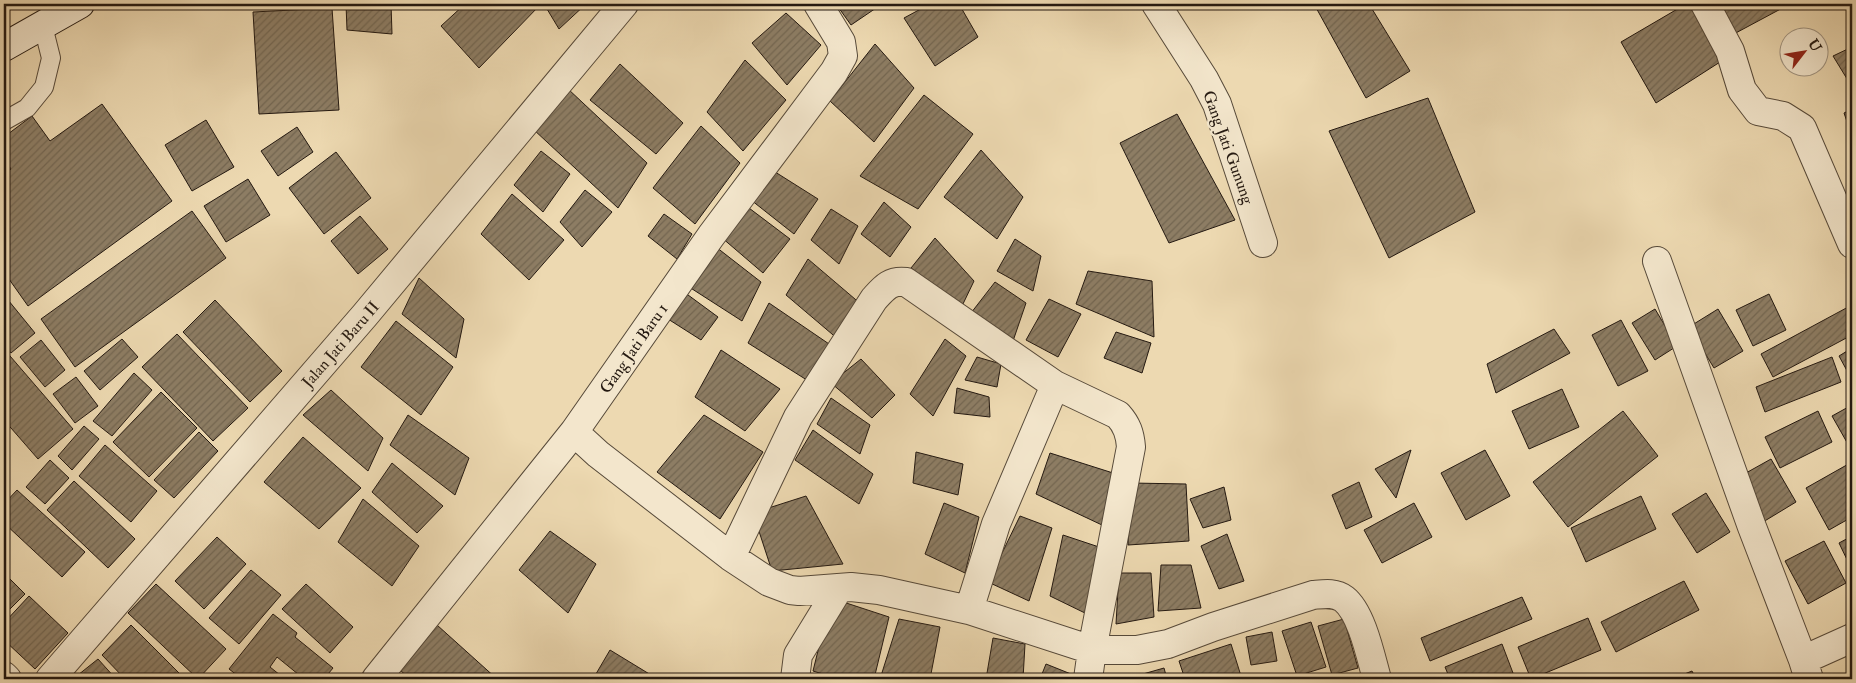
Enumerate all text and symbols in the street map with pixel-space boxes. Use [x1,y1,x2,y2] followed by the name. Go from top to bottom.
[1778,28,1828,78] north arrow
[1804,36,1825,55] text: U
[1197,88,1258,208] street label: Gang Jati Gunung
[297,297,385,393] street label: Jalan Jati Baru II
[595,300,673,398] street label: Gang Jati Baru 1

